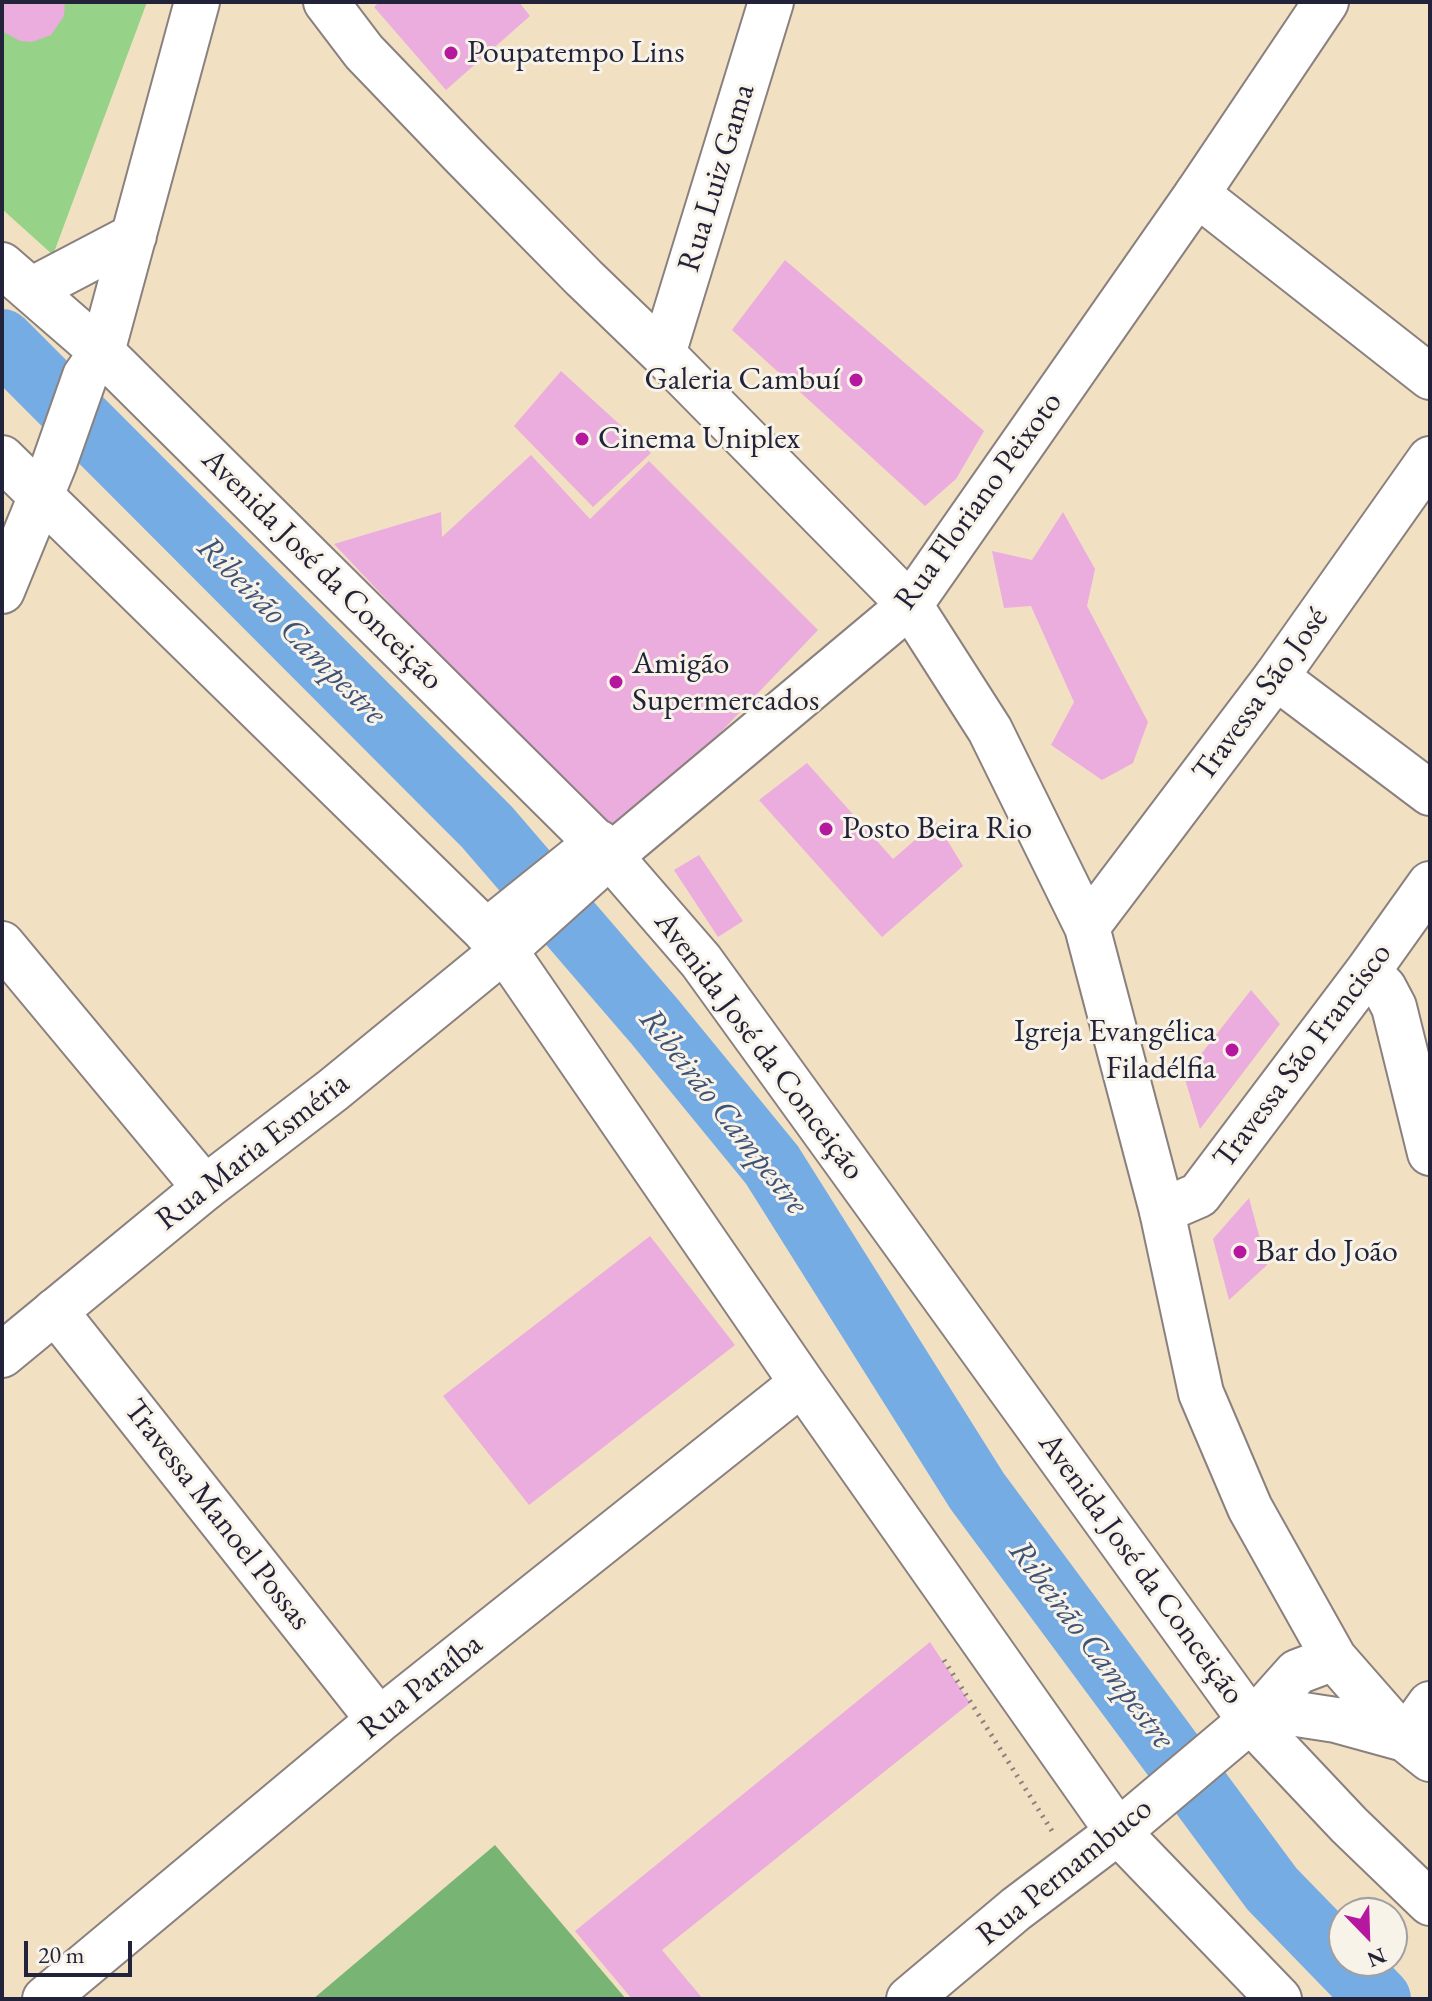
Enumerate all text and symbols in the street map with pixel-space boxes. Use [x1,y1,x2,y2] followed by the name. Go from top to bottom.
[467,34,685,72] place label: Poupatempo Lins
[442,44,460,62] marker: Poupatempo Lins
[670,79,764,277] street label: Rua Luiz Gama
[644,361,840,399] place label: Galeria Cambuí
[847,371,865,389] marker: Galeria Cambuí
[887,384,1071,618] street label: Rua Floriano Peixoto
[598,420,800,458] place label: Cinema Uniplex
[573,430,591,448] marker: Cinema Uniplex
[193,441,451,699] street label: Avenida José da Conceição
[188,528,394,734] water label: Ribeirão Campestre
[1185,600,1337,790] street label: Travessa São José
[632,645,819,720] place label: Amigão Supermercados
[607,673,625,691] marker: Amigão Supermercados
[842,810,1032,848] place label: Posto Beira Rio
[817,820,835,838] marker: Posto Beira Rio
[645,904,873,1188] street label: Avenida José da Conceição
[1206,936,1400,1176] street label: Travessa São Francisco
[630,1000,816,1224] water label: Ribeirão Campestre
[1014,1013,1216,1088] place label: Igreja Evangélica Filadélfia
[1223,1041,1241,1059] marker: Igreja Evangélica Filadélfia
[149,1065,357,1239] street label: Rua Maria Esméria
[1256,1233,1398,1271] place label: Bar do João
[1231,1243,1249,1261] marker: Bar do João
[115,1392,319,1638] street label: Travessa Manoel Possas
[1030,1426,1252,1712] street label: Avenida José da Conceição
[999,1532,1183,1758] water label: Ribeirão Campestre
[352,1626,490,1748] street label: Rua Paraíba
[970,1790,1160,1954] street label: Rua Pernambuco
[1328,1897,1408,1977] north arrow
[28,1925,136,1975] scale bar
[38,1939,85,1970] text: 20 m
[1363,1941,1391,1975] text: N

